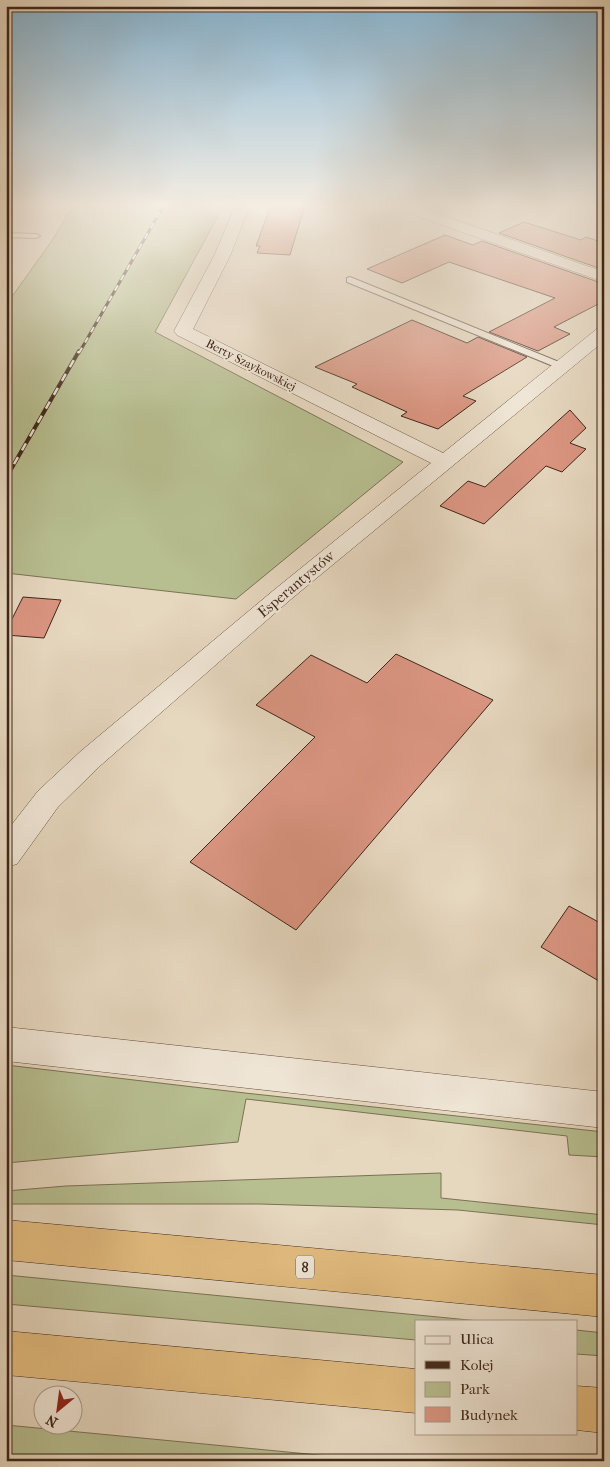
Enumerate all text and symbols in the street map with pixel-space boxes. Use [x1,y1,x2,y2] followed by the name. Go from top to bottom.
[204,336,298,394] street label: Berty Szaykowskiej
[254,546,339,621] street label: Esperantystów
[296,1256,314,1278] road number: 8
[415,1320,578,1434] legend
[460,1330,495,1348] text: Ulica
[460,1356,493,1374] text: Kolej
[460,1380,490,1398] text: Park
[32,1384,82,1434] north arrow
[460,1406,518,1424] text: Budynek
[43,1411,61,1431] text: N

